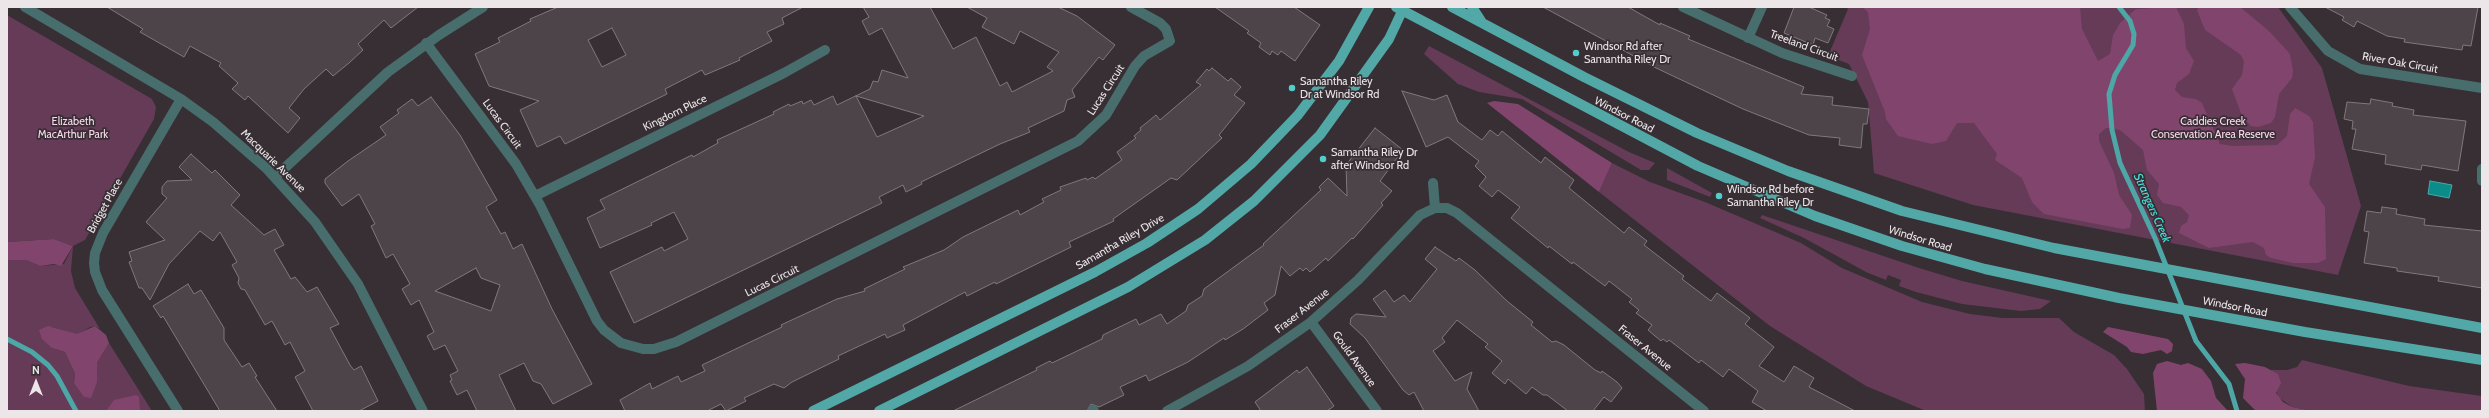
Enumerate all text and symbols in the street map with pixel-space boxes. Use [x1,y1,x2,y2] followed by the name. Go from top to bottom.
[1768,28,1840,64] street label: Treeland Circuit
[1584,40,1671,66] place label: Windsor Rd after Samantha Riley Dr
[1571,48,1581,58] marker: Windsor Rd after Samantha Riley Dr
[2361,50,2439,76] street label: River Oak Circuit
[1085,62,1127,118] street label: Lucas Circuit
[1300,75,1379,101] place label: Samantha Riley Dr at Windsor Rd
[1287,83,1297,93] marker: Samantha Riley Dr at Windsor Rd
[641,92,709,134] street label: Kingdom Place
[1592,94,1656,136] street label: Windsor Road
[480,97,524,151] street label: Lucas Circuit
[38,115,108,141] park label: Elizabeth MacArthur Park
[2151,115,2275,141] park label: Caddies Creek Conservation Area Reserve
[238,127,308,195] street label: Macquarie Avenue
[1331,146,1418,172] place label: Samantha Riley Dr after Windsor Rd
[1318,154,1328,164] marker: Samantha Riley Dr after Windsor Rd
[2130,171,2174,245] water label: Strangers Creek
[85,176,125,236] street label: Bridget Place
[1727,183,1814,209] place label: Windsor Rd before Samantha Riley Dr
[1714,191,1724,201] marker: Windsor Rd before Samantha Riley Dr
[1073,211,1167,273] street label: Samantha Riley Drive
[1887,223,1953,255] street label: Windsor Road
[743,262,801,300] street label: Lucas Circuit
[1272,286,1332,336] street label: Fraser Avenue
[2202,294,2268,320] street label: Windsor Road
[1616,322,1674,374] street label: Fraser Avenue
[1330,329,1378,389] street label: Gould Avenue
[16,362,56,402] north arrow
[32,363,40,377] text: N

